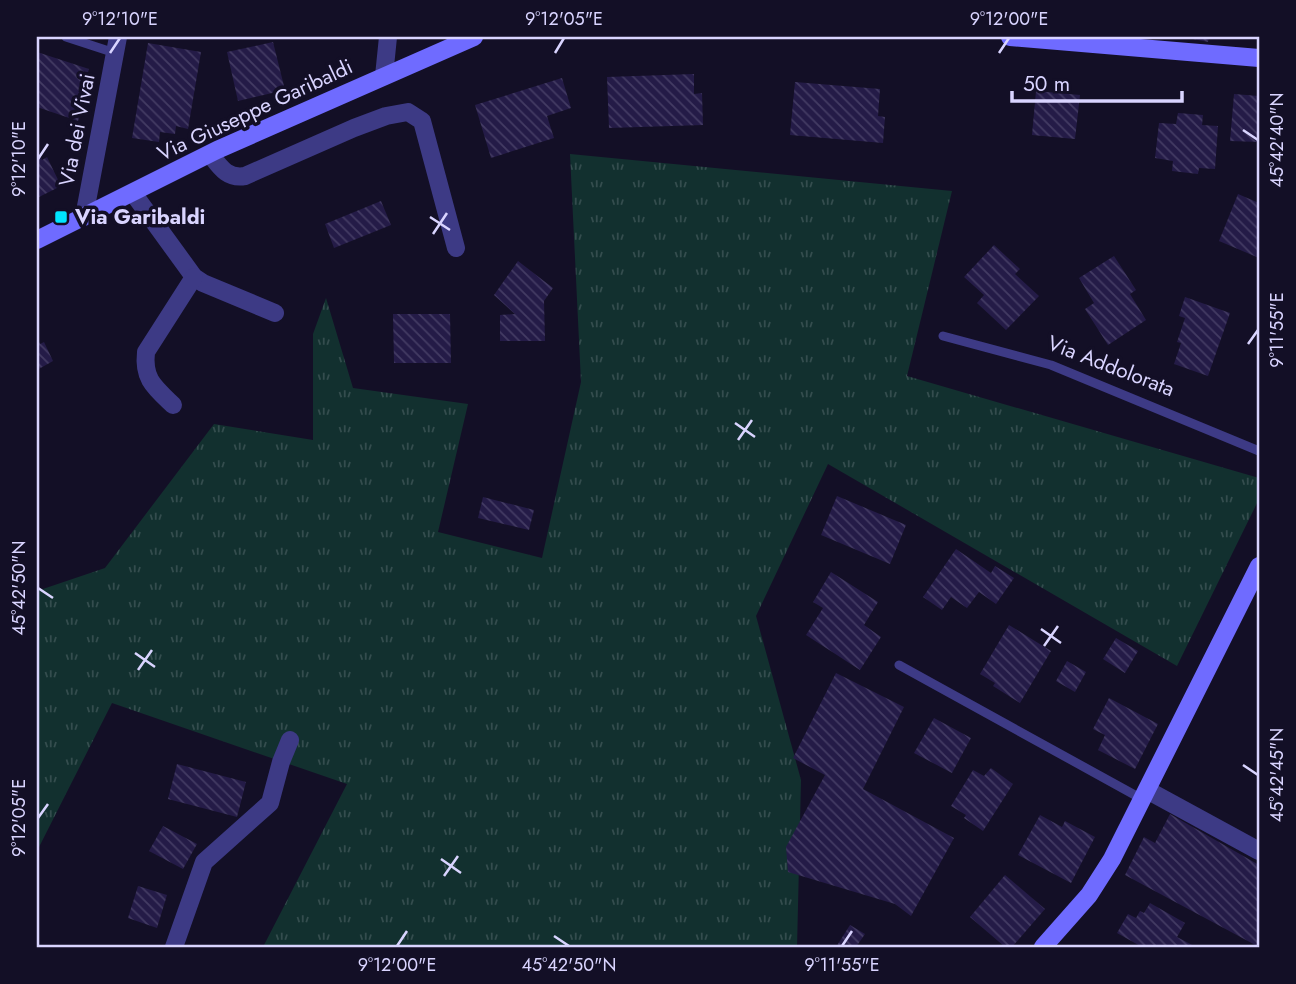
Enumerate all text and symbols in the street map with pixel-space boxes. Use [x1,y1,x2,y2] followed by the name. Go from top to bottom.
[82,6,158,32] text: 9°12'10"E
[525,6,603,32] text: 9°12'05"E
[970,6,1048,32] text: 9°12'00"E
[153,52,357,168] street label: Via Giuseppe Garibaldi
[1012,60,1182,104] scale bar
[1023,69,1070,99] text: 50 m
[51,71,103,189] street label: Via dei Vivai
[1264,92,1290,188] text: 45°42'40"N
[6,121,32,197] text: 9°12'10"E
[74,202,205,232] place label: Via Garibaldi
[53,209,69,225] marker: Via Garibaldi
[1264,292,1290,368] text: 9°11'55"E
[1043,328,1179,404] street label: Via Addolorata
[6,541,32,635] text: 45°42'50"N
[1264,728,1290,822] text: 45°42'45"N
[6,779,32,857] text: 9°12'05"E
[358,952,436,978] text: 9°12'00"E
[522,952,616,978] text: 45°42'50"N
[804,952,880,978] text: 9°11'55"E

